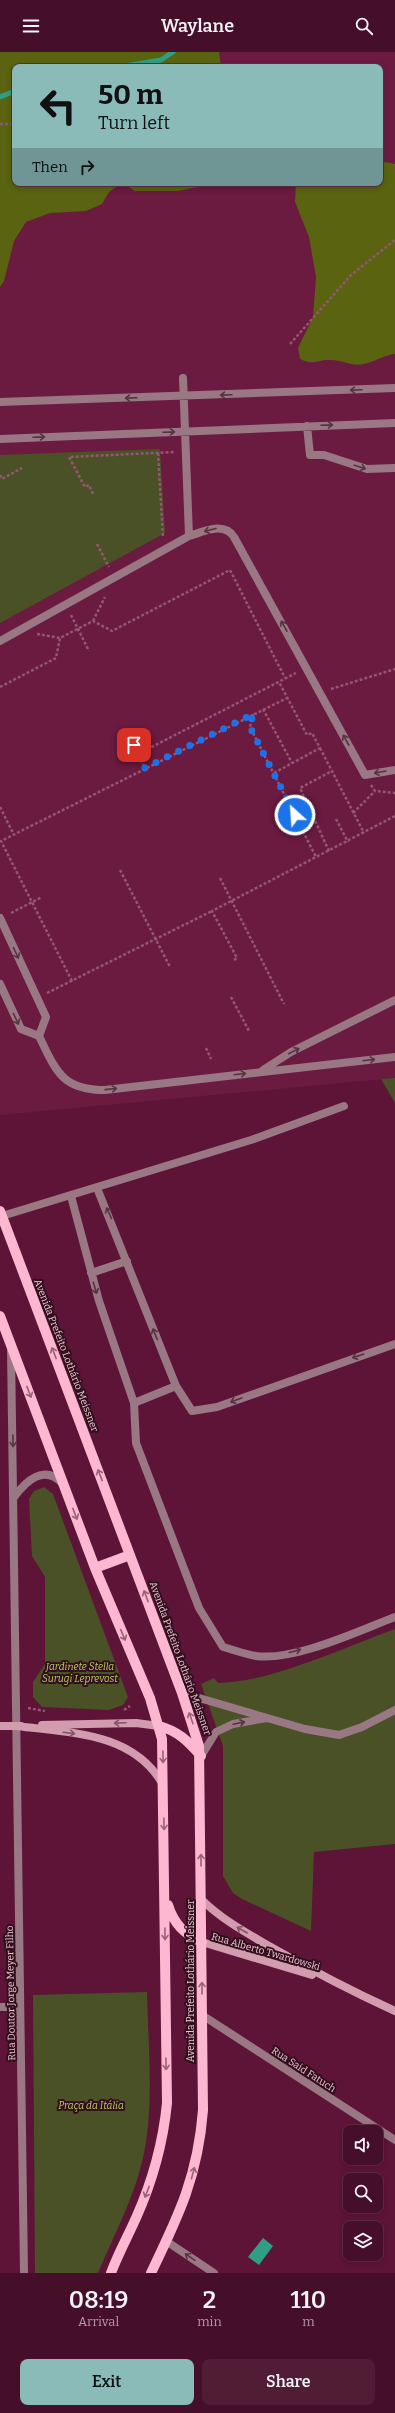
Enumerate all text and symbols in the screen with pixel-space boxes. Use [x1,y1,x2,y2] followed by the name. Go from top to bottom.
[20,15,42,37] icon: menu
[161,15,234,37] text: Waylane
[353,15,375,37] icon: search
[98,78,163,111] text: 50 m
[32,80,84,132] icon: left
[98,112,170,134] text: Turn left
[76,156,98,178] icon: right
[32,158,68,176] text: Then
[350,386,363,393] one-way arrow
[220,391,233,398] one-way arrow
[125,395,138,402] one-way arrow
[320,422,333,429] one-way arrow
[162,428,175,436] one-way arrow
[32,434,45,441] one-way arrow
[353,464,366,471] one-way arrow
[204,527,217,535] one-way arrow
[280,621,287,633] one-way arrow
[117,728,151,762] pin
[123,734,145,756] icon: arrive
[342,735,350,747] one-way arrow
[374,768,387,776] one-way arrow
[274,794,316,836] position arrow
[13,947,21,959] one-way arrow
[13,1013,20,1025] one-way arrow
[288,1047,300,1054] one-way arrow
[363,1057,376,1064] one-way arrow
[233,1070,246,1078] one-way arrow
[104,1086,117,1093] one-way arrow
[104,1208,112,1220] one-way arrow
[31,1277,101,1434] street label: Avenida Prefeito Lothário Meissner
[92,1281,99,1294] one-way arrow
[151,1329,159,1341] one-way arrow
[49,1347,57,1359] one-way arrow
[352,1353,365,1360] one-way arrow
[25,1386,33,1398] one-way arrow
[229,1397,242,1404] one-way arrow
[9,1434,17,1447] one-way arrow
[95,1469,103,1481] one-way arrow
[71,1507,79,1519] one-way arrow
[147,1580,214,1737] street label: Avenida Prefeito Lothário Meissner
[141,1591,149,1603] one-way arrow
[120,1628,127,1640] one-way arrow
[288,1647,301,1654] one-way arrow
[42,1661,118,1685] park label: Jardinete Stella Surugi Leprevost
[187,1712,195,1724] one-way arrow
[114,1719,127,1727] one-way arrow
[232,1719,245,1727] one-way arrow
[63,1729,76,1737] one-way arrow
[159,1750,167,1763] one-way arrow
[160,1817,168,1830] one-way arrow
[197,1854,205,1867] one-way arrow
[185,1899,197,2062] street label: Avenida Prefeito Lothário Meissner
[4,1925,18,2061] street label: Rua Doutor Jorge Meyer Filho
[237,1926,248,1934] one-way arrow
[161,1927,169,1940] one-way arrow
[210,1931,321,1973] street label: Rua Alberto Twardowski
[198,1982,206,1995] one-way arrow
[269,2045,338,2095] street label: Rua Said Fatuch
[162,2057,170,2070] one-way arrow
[58,2100,124,2112] park label: Praça da Itália
[343,2125,383,2261] map controls
[343,2125,383,2165] button: sound
[190,2167,198,2180] one-way arrow
[343,2173,383,2213] button: search
[143,2185,151,2197] one-way arrow
[343,2221,383,2261] button: layers
[185,2253,196,2261] one-way arrow
[69,2286,128,2314] text: 08:19
[203,2286,216,2314] text: 2
[291,2286,326,2314] text: 110
[78,2314,119,2329] text: Arrival
[197,2314,222,2329] text: min
[302,2314,315,2329] text: m
[20,2359,194,2405] button: Exit
[202,2359,375,2405] button: Share

